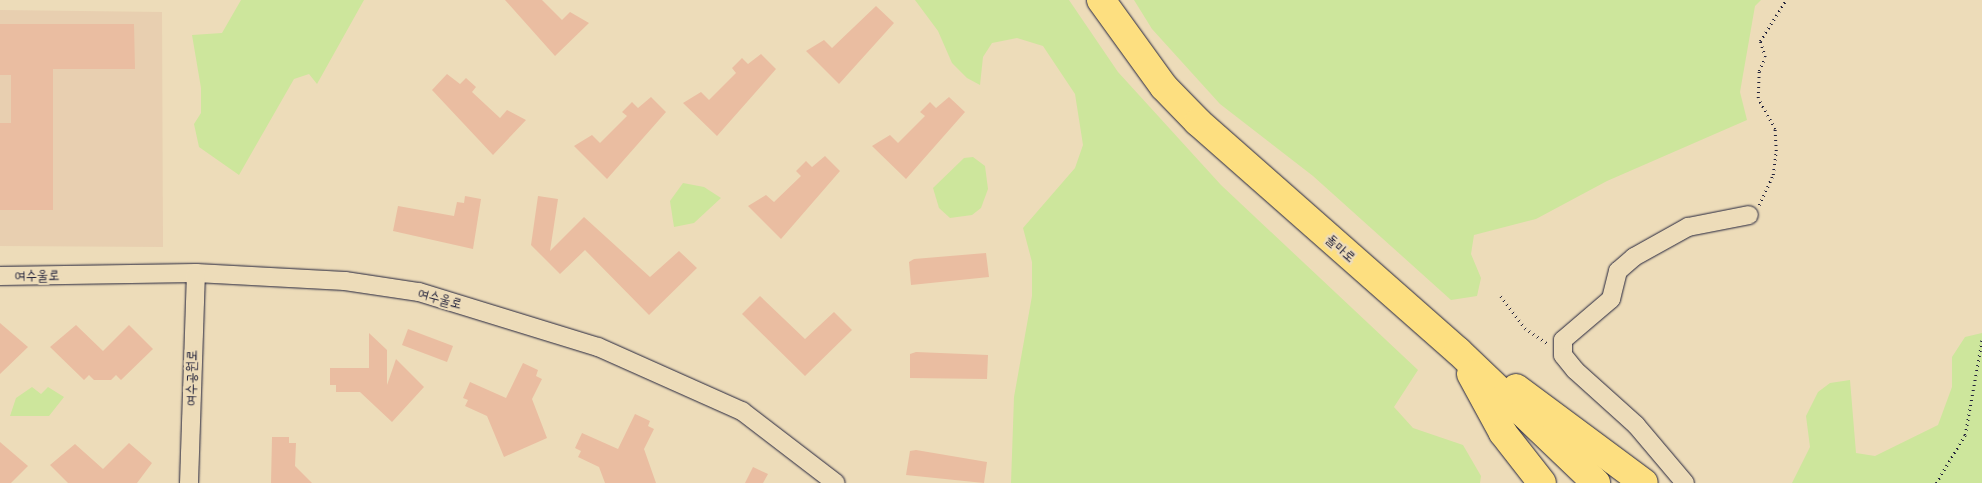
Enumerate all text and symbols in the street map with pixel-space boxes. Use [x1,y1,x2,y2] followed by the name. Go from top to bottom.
[1323,231,1359,265] street label: 돌마로
[14,266,60,284] street label: 여수울로
[416,284,464,312] street label: 여수울로
[182,350,200,406] street label: 여수공원로

